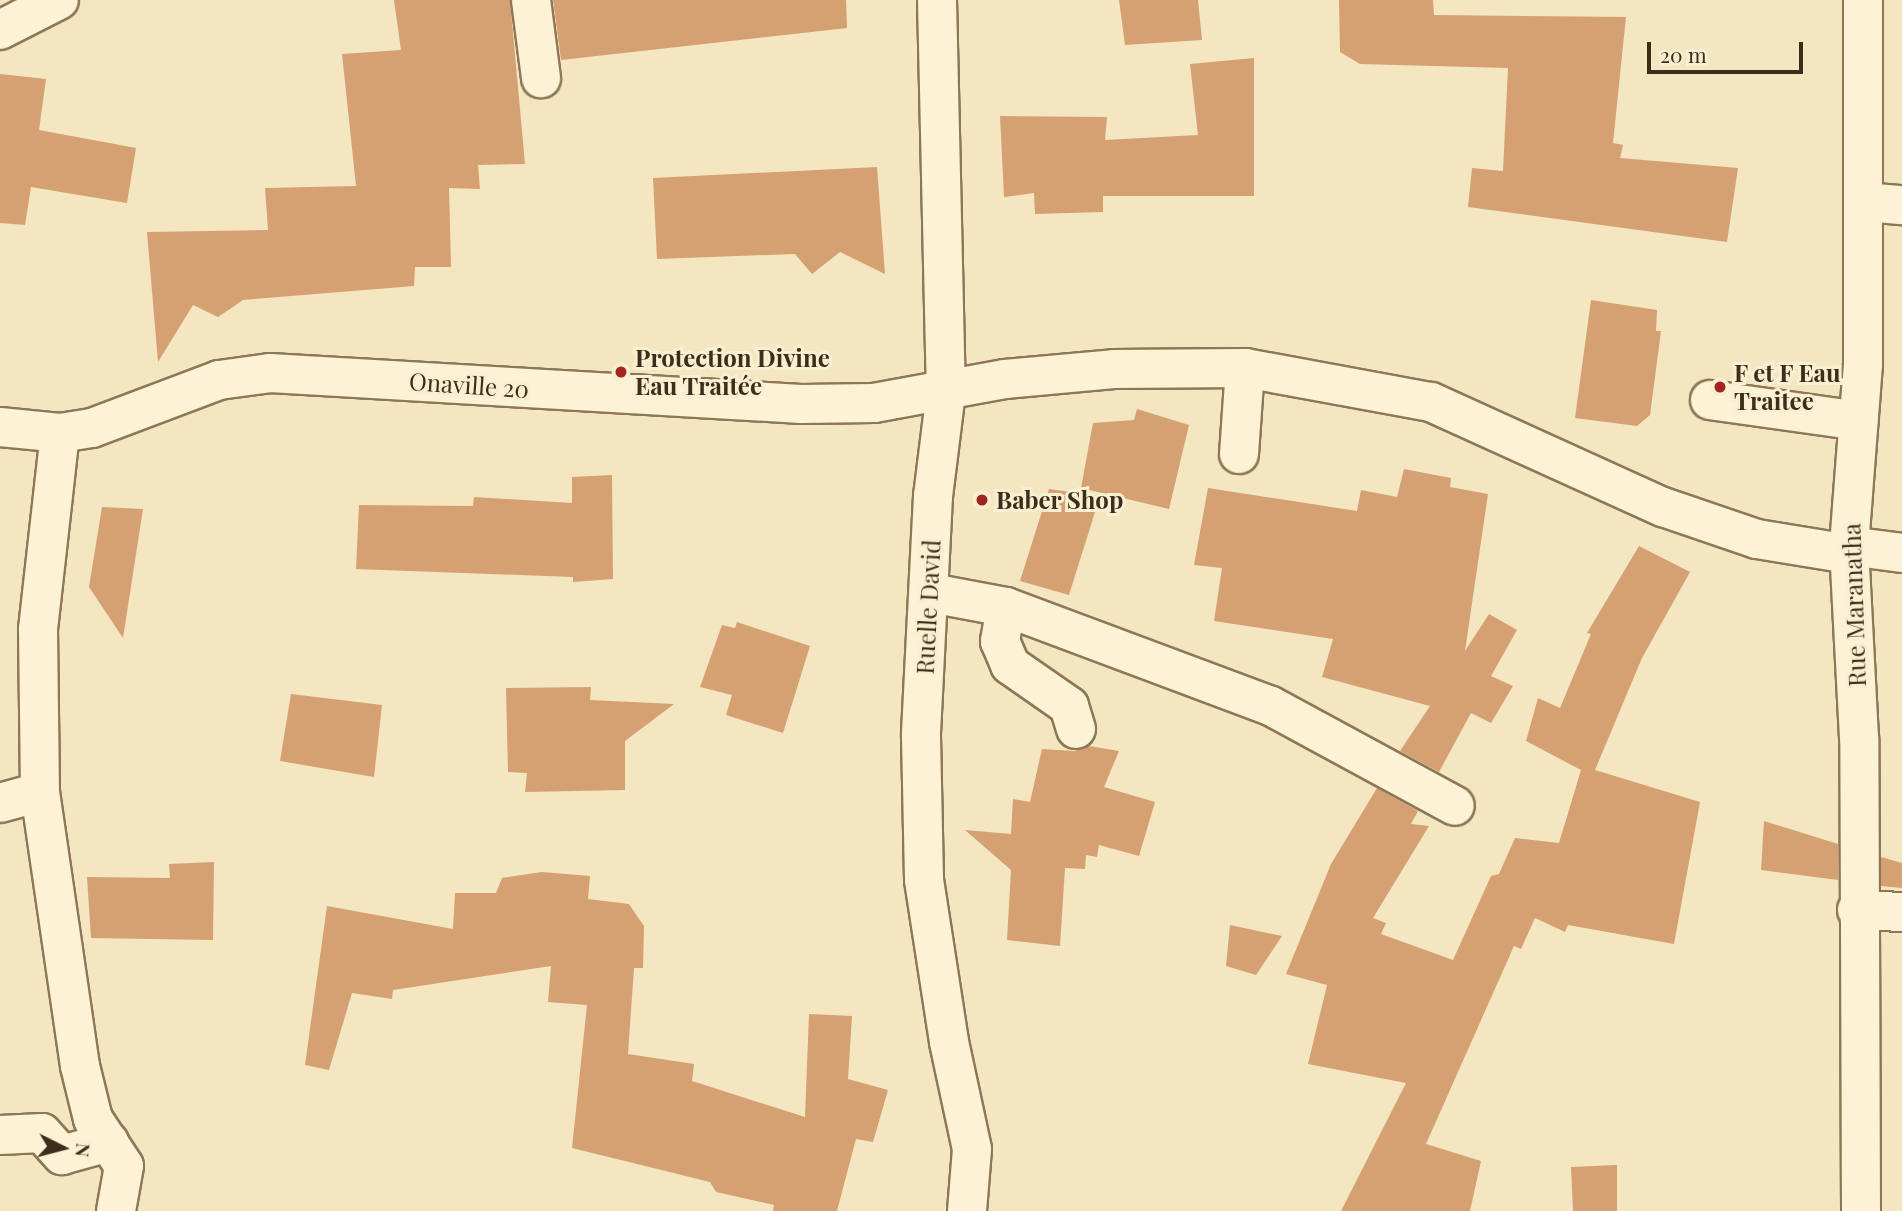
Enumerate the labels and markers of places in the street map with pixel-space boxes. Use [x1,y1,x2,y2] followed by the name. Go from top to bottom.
[635,344,830,400] place label: Protection Divine Eau Traitée
[1734,359,1842,415] place label: F et F Eau Traitee
[613,364,629,380] marker: Protection Divine Eau Traitée
[1712,379,1728,395] marker: F et F Eau Traitee
[996,486,1124,514] place label: Baber Shop
[974,492,990,508] marker: Baber Shop

